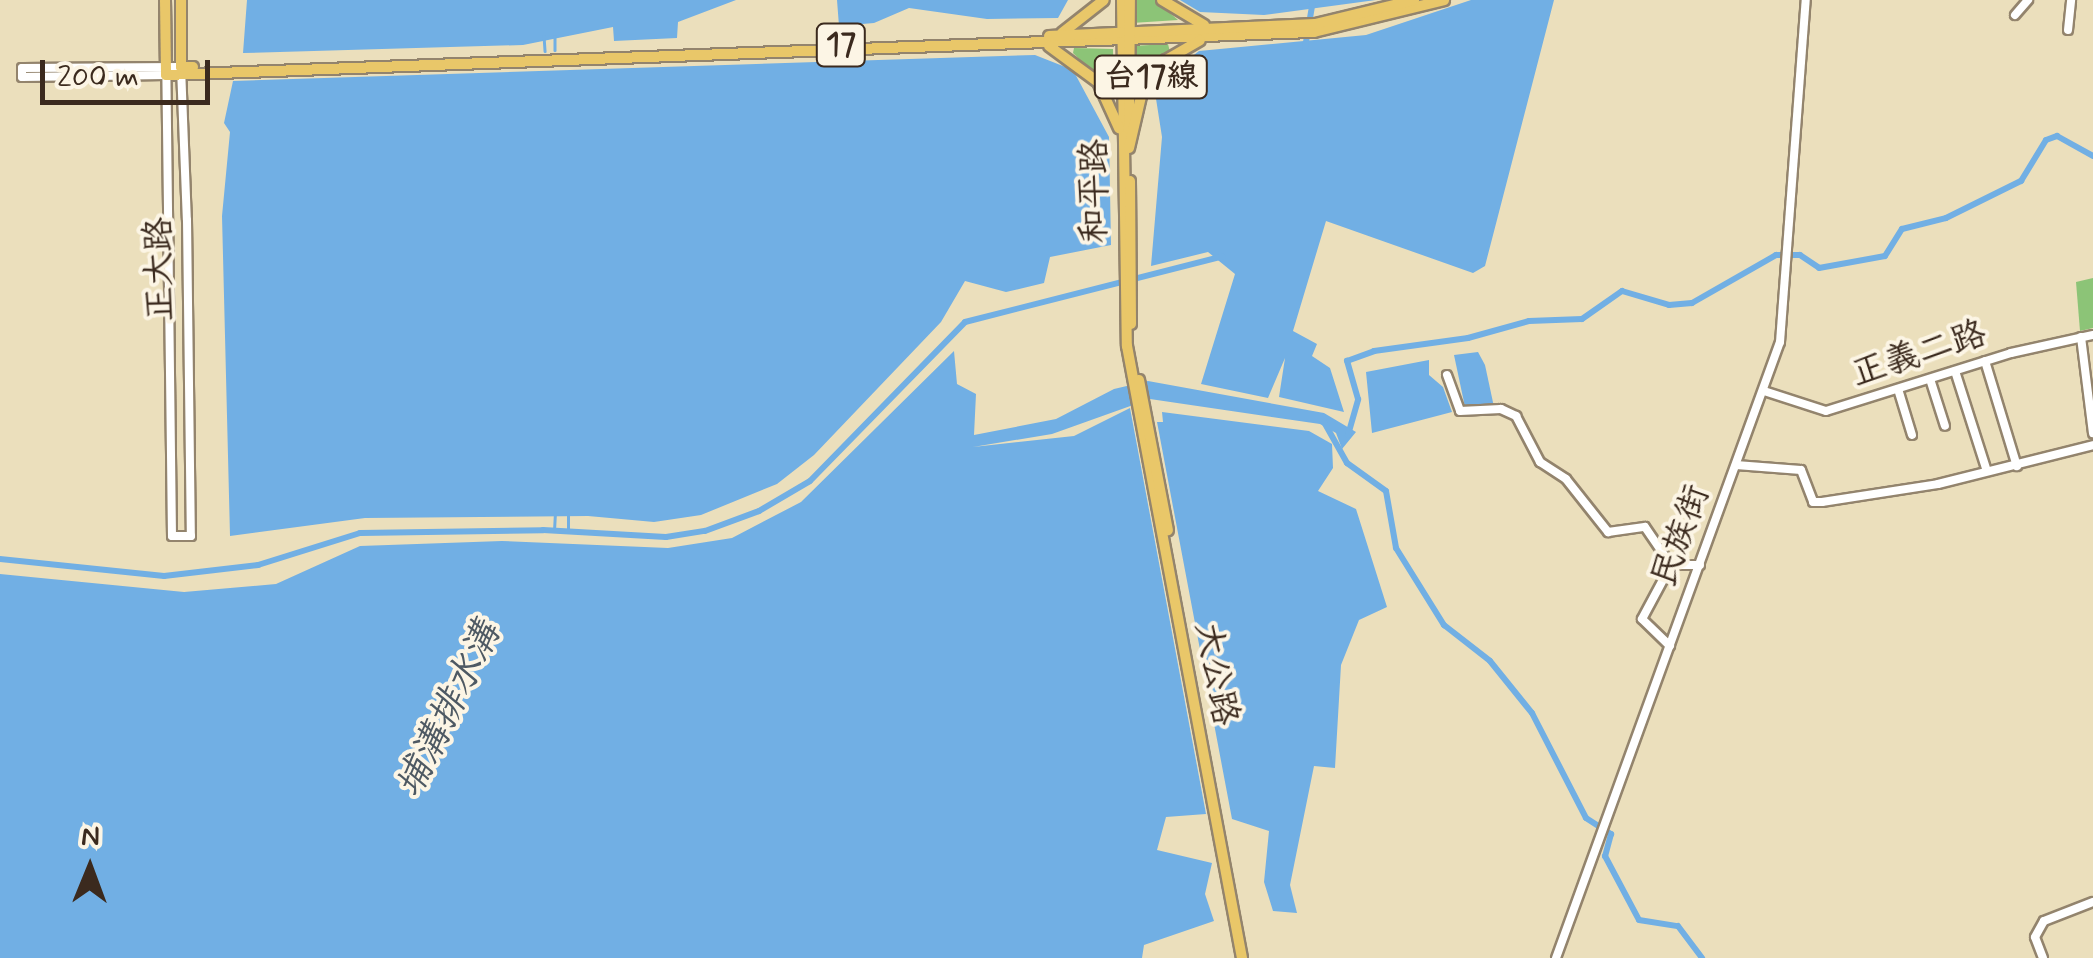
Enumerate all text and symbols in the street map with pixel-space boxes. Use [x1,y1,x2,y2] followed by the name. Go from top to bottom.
[814,18,868,72] road number: 17
[45,40,215,102] scale bar
[1094,50,1208,104] road number: 台17線
[57,58,139,97] text: 200 m
[1074,139,1116,243] street label: 和平路
[138,216,182,322] street label: 正大路
[1846,312,1992,396] street label: 正義二路
[1643,479,1719,593] street label: 民族街
[387,615,511,805] water label: 埔溝排水溝
[1185,618,1247,730] street label: 大公路
[40,818,140,918] north arrow
[81,819,100,856] text: N

